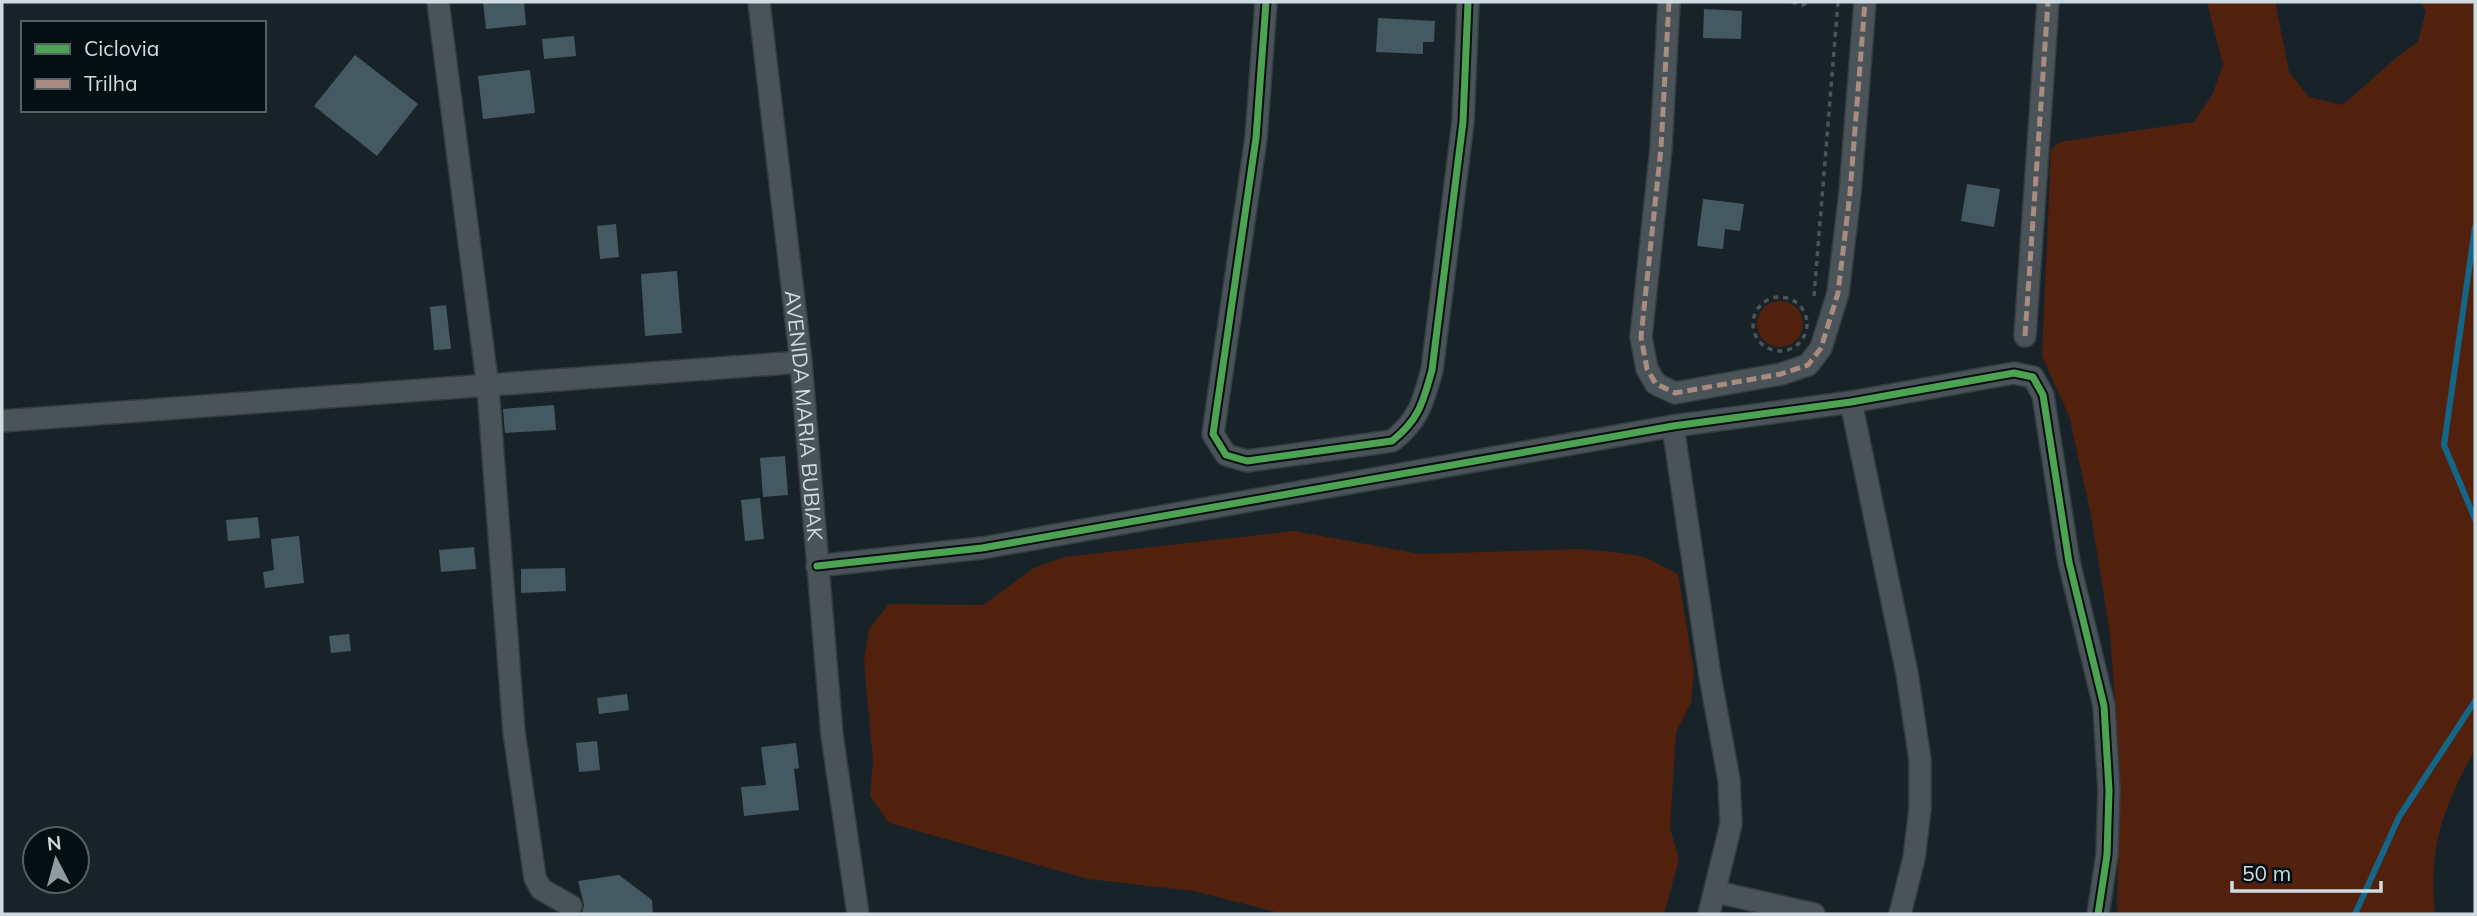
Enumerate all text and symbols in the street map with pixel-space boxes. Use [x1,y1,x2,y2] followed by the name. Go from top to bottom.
[21,21,266,112] legend
[84,35,159,61] text: Ciclovia
[84,70,138,96] text: Trilha
[780,289,829,542] street label: AVENIDA MARIA BUBIAK
[21,825,91,895] north arrow
[46,830,63,856] text: N
[2232,850,2381,894] scale bar
[2242,860,2291,886] text: 50 m

